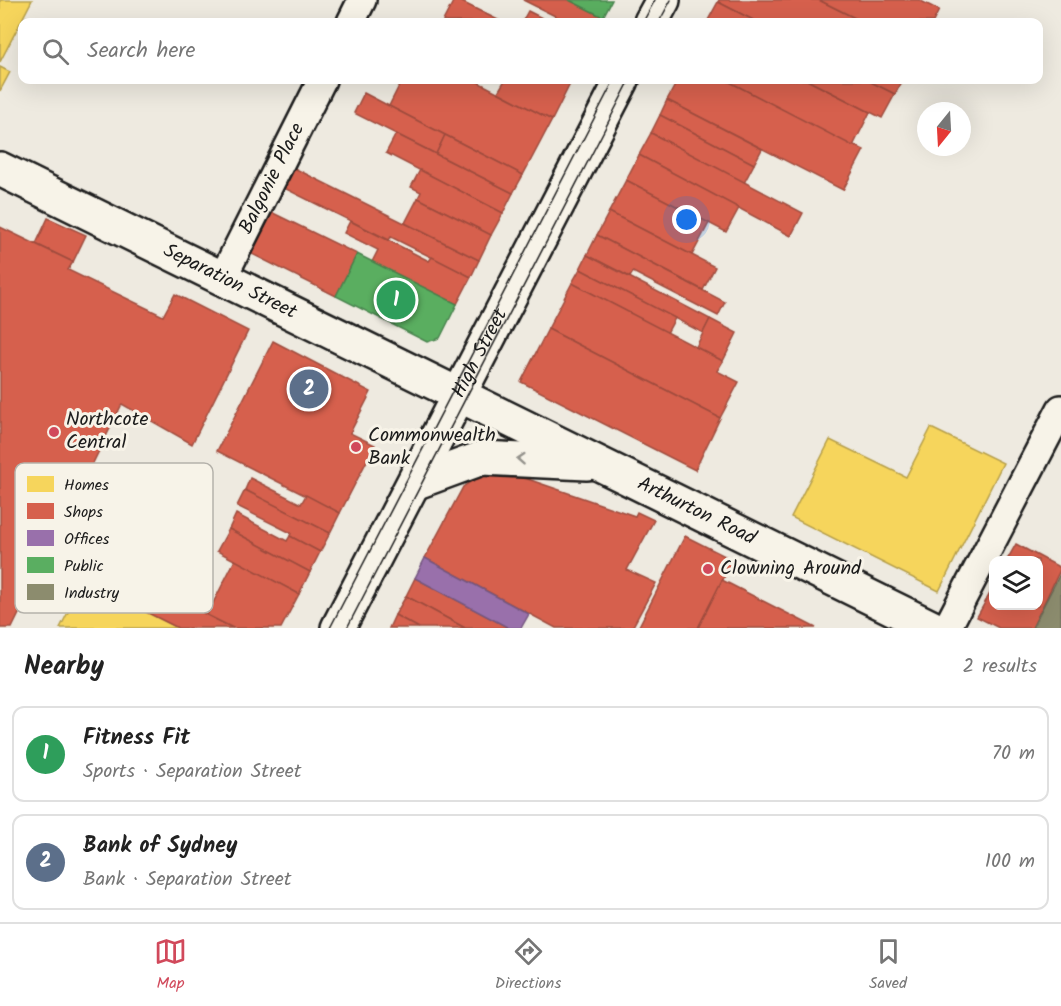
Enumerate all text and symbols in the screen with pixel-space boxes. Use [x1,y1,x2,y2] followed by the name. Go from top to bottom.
[18,18,1043,84] search box
[87,34,195,69] text: Search here
[39,35,72,68] icon: search
[917,102,971,156] north arrow
[231,117,314,240] street label: Balgonie Place
[672,205,701,234] your location
[157,236,302,329] street label: Separation Street
[376,278,416,322] pin: 1
[444,303,517,404] street label: High Street
[290,366,328,412] pin: 2
[66,404,148,459] place label: Northcote Central
[368,420,496,475] place label: Commonwealth Bank
[47,425,61,439] marker: Northcote Central
[349,440,363,454] marker: Commonwealth Bank
[517,452,526,465] one-way arrow
[15,463,213,613] legend
[631,469,762,555] street label: Arthurton Road
[64,473,109,498] text: Homes
[64,500,103,525] text: Shops
[64,527,110,552] text: Offices
[720,553,862,585] place label: Clowning Around
[64,554,104,579] text: Public
[989,556,1043,610] map controls
[989,556,1043,610] button: layers
[701,562,715,576] marker: Clowning Around
[64,581,119,606] text: Industry
[24,646,104,688] text: Nearby
[962,651,1037,683] text: 2 results
[83,721,190,756] text: Fitness Fit
[42,738,49,770] text: 1
[992,738,1035,770] text: 70 m
[83,756,301,788] text: Sports · Separation Street
[83,829,237,864] text: Bank of Sydney
[40,846,51,878] text: 2
[985,846,1035,878] text: 100 m
[83,864,291,896] text: Bank · Separation Street
[154,935,187,996] tab: Map
[495,935,561,996] tab: Directions
[869,935,907,996] tab: Saved

